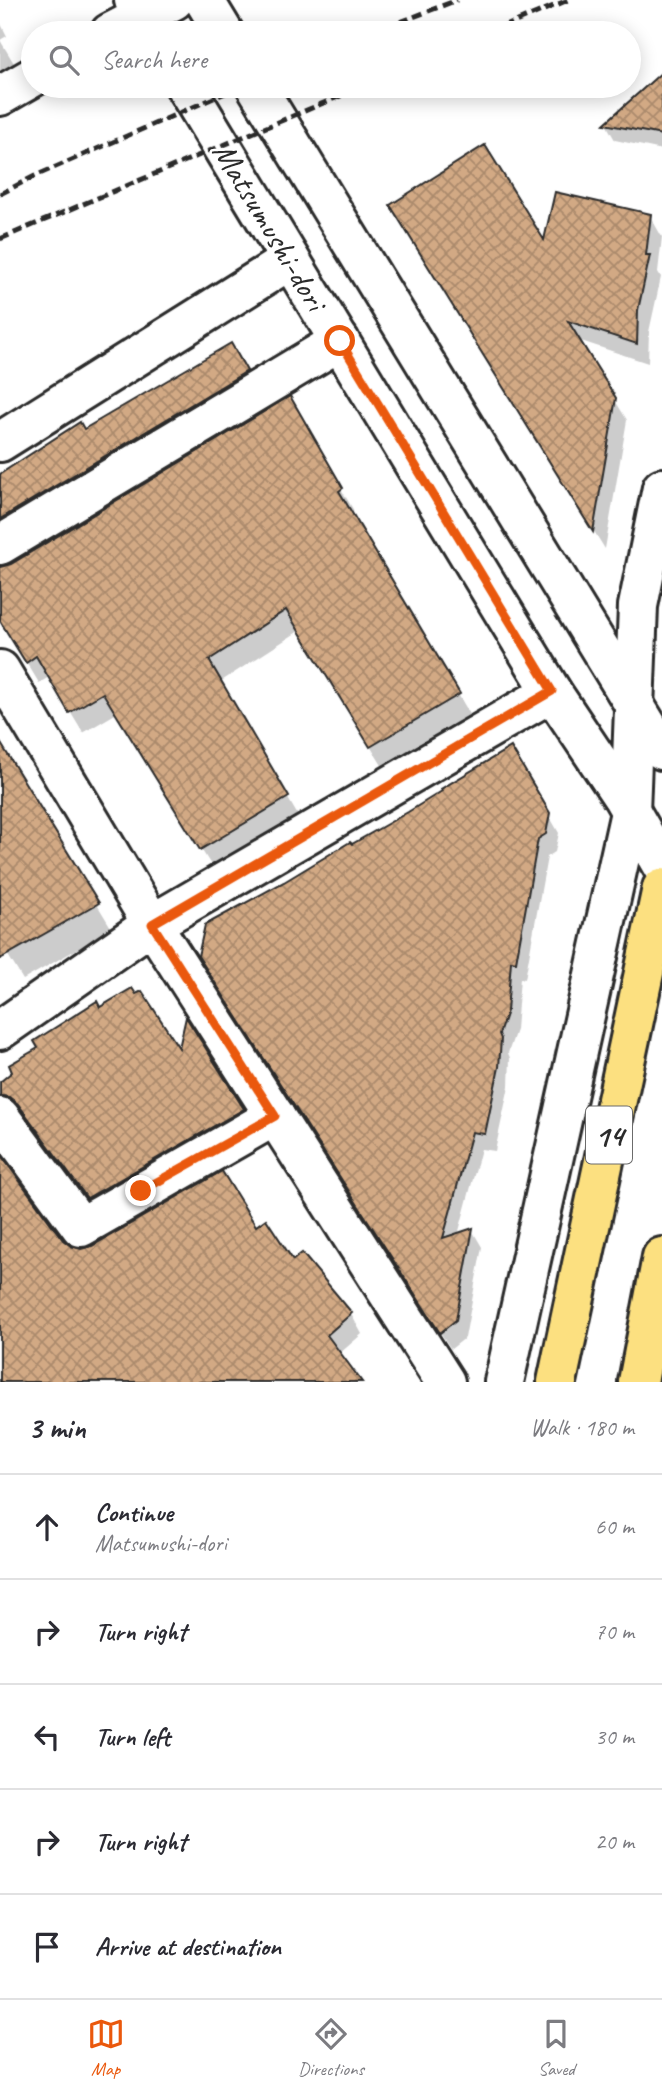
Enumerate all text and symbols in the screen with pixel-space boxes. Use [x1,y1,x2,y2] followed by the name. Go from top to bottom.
[21,21,641,98] search box
[45,41,83,79] icon: search
[101,43,207,76] text: Search here
[203,134,339,321] street label: Matsumushi-dori
[324,325,355,356] route start
[586,1106,632,1164] road number: 14
[125,1175,156,1206] route end
[28,1409,85,1447] text: 3 min
[530,1413,634,1442] text: Walk · 180 m
[95,1496,173,1529] text: Continue
[28,1508,66,1546] icon: ahead
[595,1512,634,1541] text: 60 m
[95,1529,227,1558] text: Matsumushi-dori
[28,1613,66,1651] icon: right
[95,1615,186,1648] text: Turn right
[595,1617,634,1646] text: 70 m
[28,1718,66,1756] icon: left
[95,1720,170,1753] text: Turn left
[595,1722,634,1751] text: 30 m
[28,1823,66,1861] icon: right
[95,1825,186,1858] text: Turn right
[595,1827,634,1856] text: 20 m
[28,1928,66,1966] icon: arrive
[95,1930,281,1963] text: Arrive at destination
[87,2015,125,2081] tab: Map
[298,2015,364,2081] tab: Directions
[537,2015,575,2081] tab: Saved

